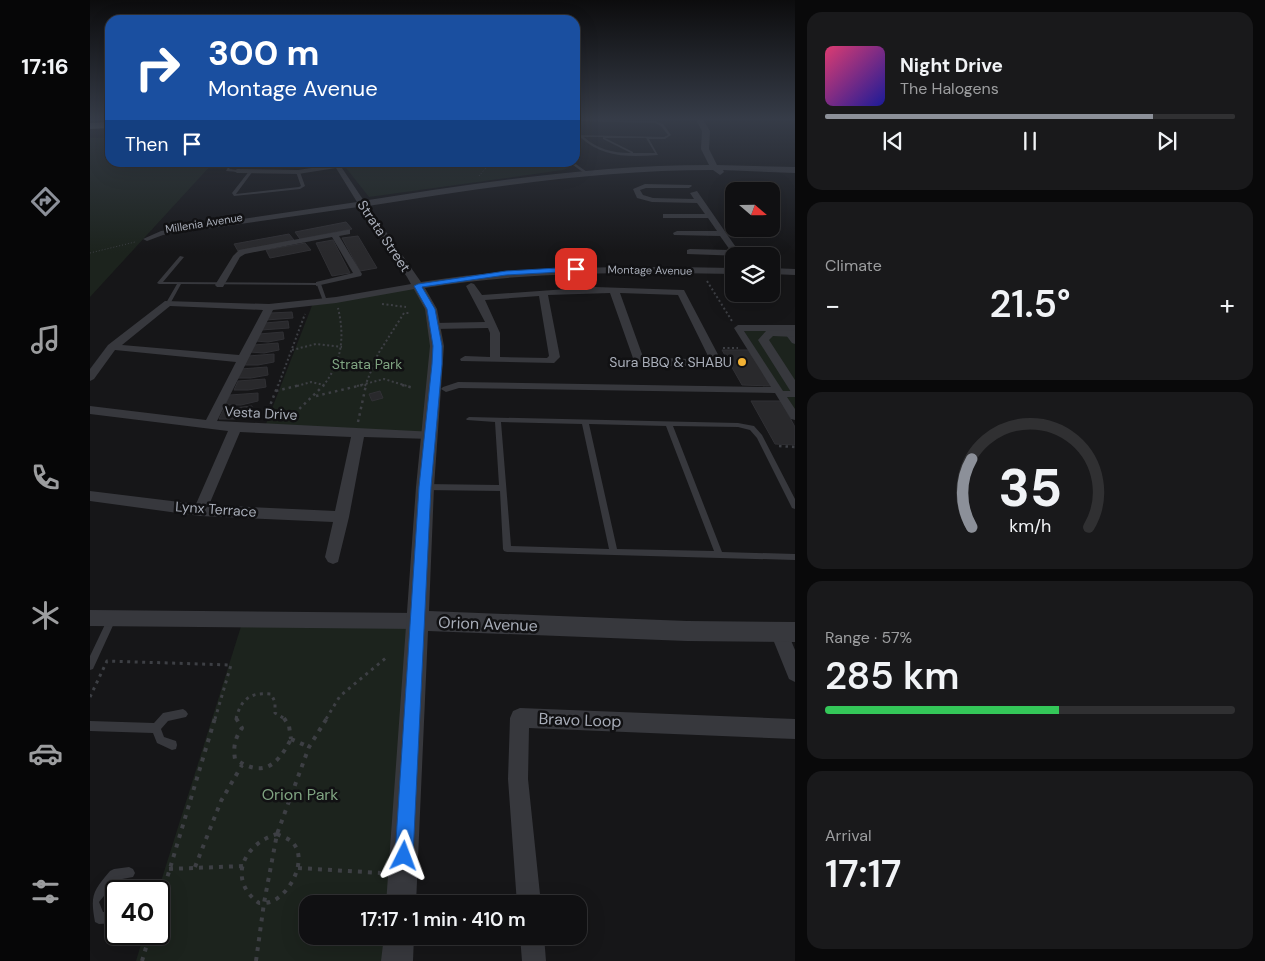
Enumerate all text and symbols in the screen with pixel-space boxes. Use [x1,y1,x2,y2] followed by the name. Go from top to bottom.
[208,30,320,76] text: 300 m
[125,35,190,100] icon: right
[21,52,69,81] text: 17:16
[900,53,1003,78] text: Night Drive
[208,74,378,103] text: Montage Avenue
[900,78,999,99] text: The Halogens
[879,127,907,155] icon: previous
[1016,127,1044,155] icon: pause
[1153,127,1181,155] icon: next
[178,130,206,158] icon: arrive
[125,132,168,157] text: Then
[725,182,780,238] north arrow
[725,182,780,302] map controls
[28,184,63,219] icon: directions
[353,197,415,275] street label: Strata Street
[164,210,244,236] street label: Millenia Avenue
[725,247,780,302] button: layers
[555,248,597,290] pin
[562,255,590,283] icon: arrive
[825,255,882,276] text: Climate
[607,262,693,278] street label: Montage Avenue
[989,279,1071,329] text: 21.5°
[825,287,840,324] text: −
[1220,287,1235,324] text: +
[28,322,63,357] icon: music
[609,353,732,371] place label: Sura BBQ & SHABU
[332,355,402,373] park label: Strata Park
[736,356,748,368] marker: Sura BBQ & SHABU
[224,402,298,424] street label: Vesta Drive
[998,454,1062,522] text: 35
[28,460,63,495] icon: phone
[175,497,257,521] street label: Lynx Terrace
[1009,514,1051,538] text: km/h
[28,598,63,633] icon: climate
[438,612,538,636] street label: Orion Avenue
[825,627,912,648] text: Range · 57%
[825,651,959,701] text: 285 km
[538,708,622,732] street label: Bravo Loop
[28,736,63,771] icon: car
[262,784,338,805] park label: Orion Park
[825,825,872,846] text: Arrival
[377,829,429,881] position arrow
[825,849,901,899] text: 17:17
[28,874,63,909] icon: filters
[105,880,170,945] speed limit sign: 40
[360,907,526,932] text: 17:17 · 1 min · 410 m

